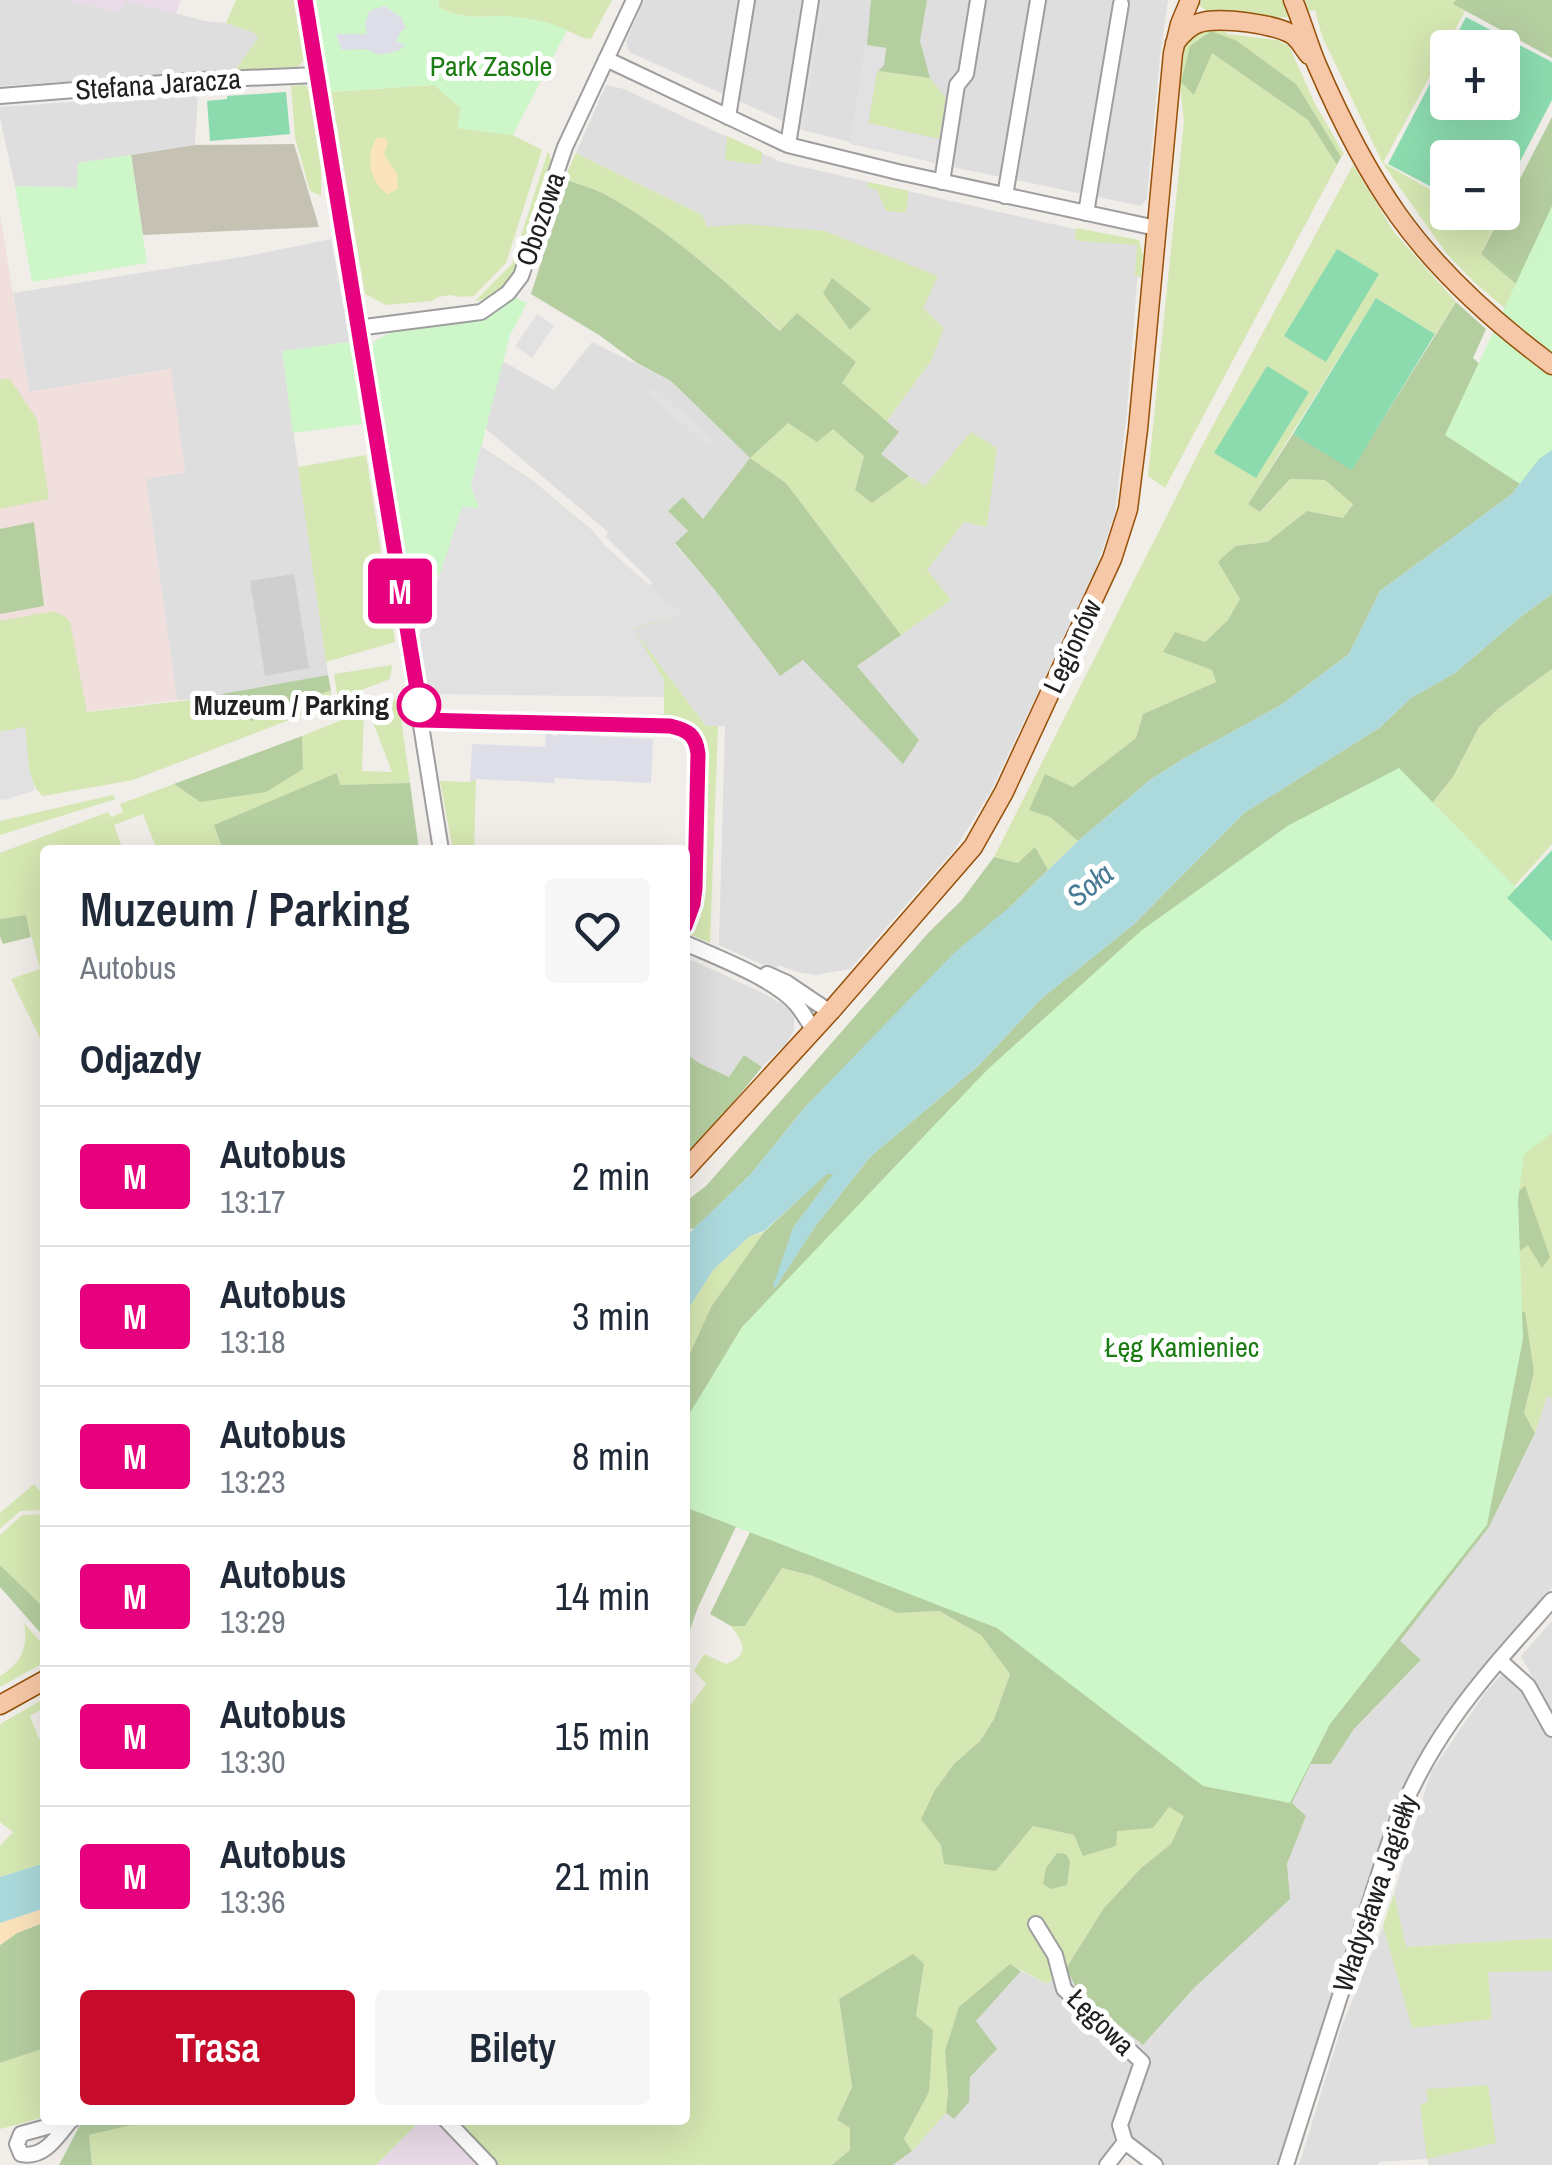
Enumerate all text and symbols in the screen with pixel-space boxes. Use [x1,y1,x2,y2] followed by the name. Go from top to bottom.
[1430,30,1520,230] map controls
[1430,30,1520,120] button: +
[430,47,552,85] park label: Park Zasole
[74,59,242,109] street label: Stefana Jaracza
[1430,140,1520,230] button: −
[506,167,574,271] street label: Obozowa
[368,558,432,624] line badge: M
[388,568,412,615] text: M
[1034,592,1110,699] street label: Legionów
[398,684,440,726] marker: Muzeum / Parking
[194,686,389,724] place label: Muzeum / Parking
[1058,853,1121,915] water label: Soła
[80,876,409,941] text: Muzeum / Parking
[545,878,650,983] button: heart
[80,946,176,989] text: Autobus
[80,1034,201,1085] text: Odjazdy
[220,1129,346,1180] text: Autobus
[572,1151,650,1202] text: 2 min
[123,1153,147,1200] text: M
[220,1180,286,1223] text: 13:17
[220,1269,346,1320] text: Autobus
[572,1291,650,1342] text: 3 min
[123,1293,147,1340] text: M
[220,1320,286,1363] text: 13:18
[1105,1328,1259,1366] park label: Łęg Kamieniec
[220,1409,346,1460] text: Autobus
[572,1431,650,1482] text: 8 min
[123,1433,147,1480] text: M
[220,1460,286,1503] text: 13:23
[220,1549,346,1600] text: Autobus
[555,1571,650,1622] text: 14 min
[123,1573,147,1620] text: M
[220,1600,286,1643] text: 13:29
[220,1689,346,1740] text: Autobus
[555,1711,650,1762] text: 15 min
[123,1713,147,1760] text: M
[220,1740,286,1783] text: 13:30
[1323,1789,1427,1997] street label: Władysława Jagiełły
[220,1829,346,1880] text: Autobus
[555,1851,650,1902] text: 21 min
[123,1853,147,1900] text: M
[220,1880,286,1923] text: 13:36
[1059,1980,1143,2064] street label: Łęgowa
[80,1990,355,2105] button: Trasa
[375,1990,650,2105] button: Bilety

